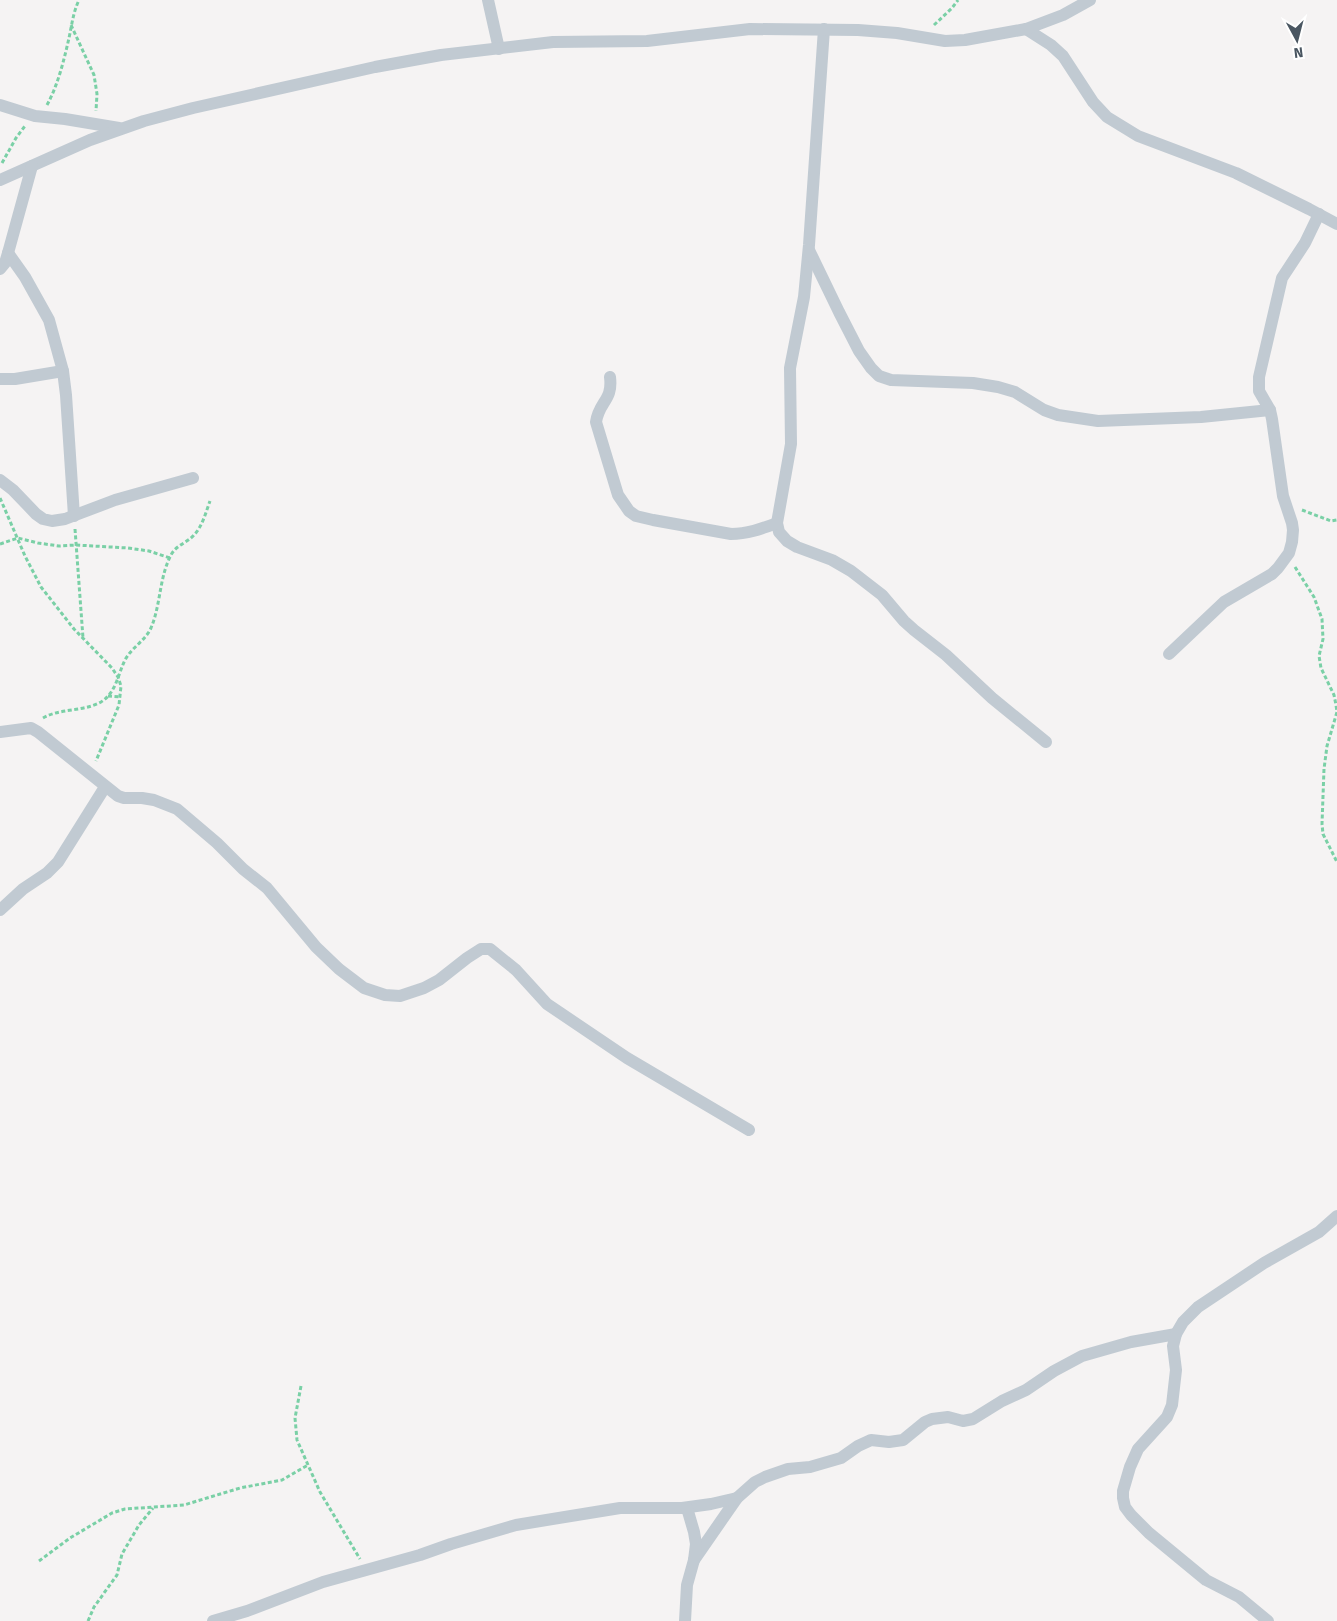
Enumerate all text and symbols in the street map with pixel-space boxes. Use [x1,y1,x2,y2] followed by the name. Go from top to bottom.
[1272,15,1322,65] north arrow
[1293,43,1304,61] text: N

